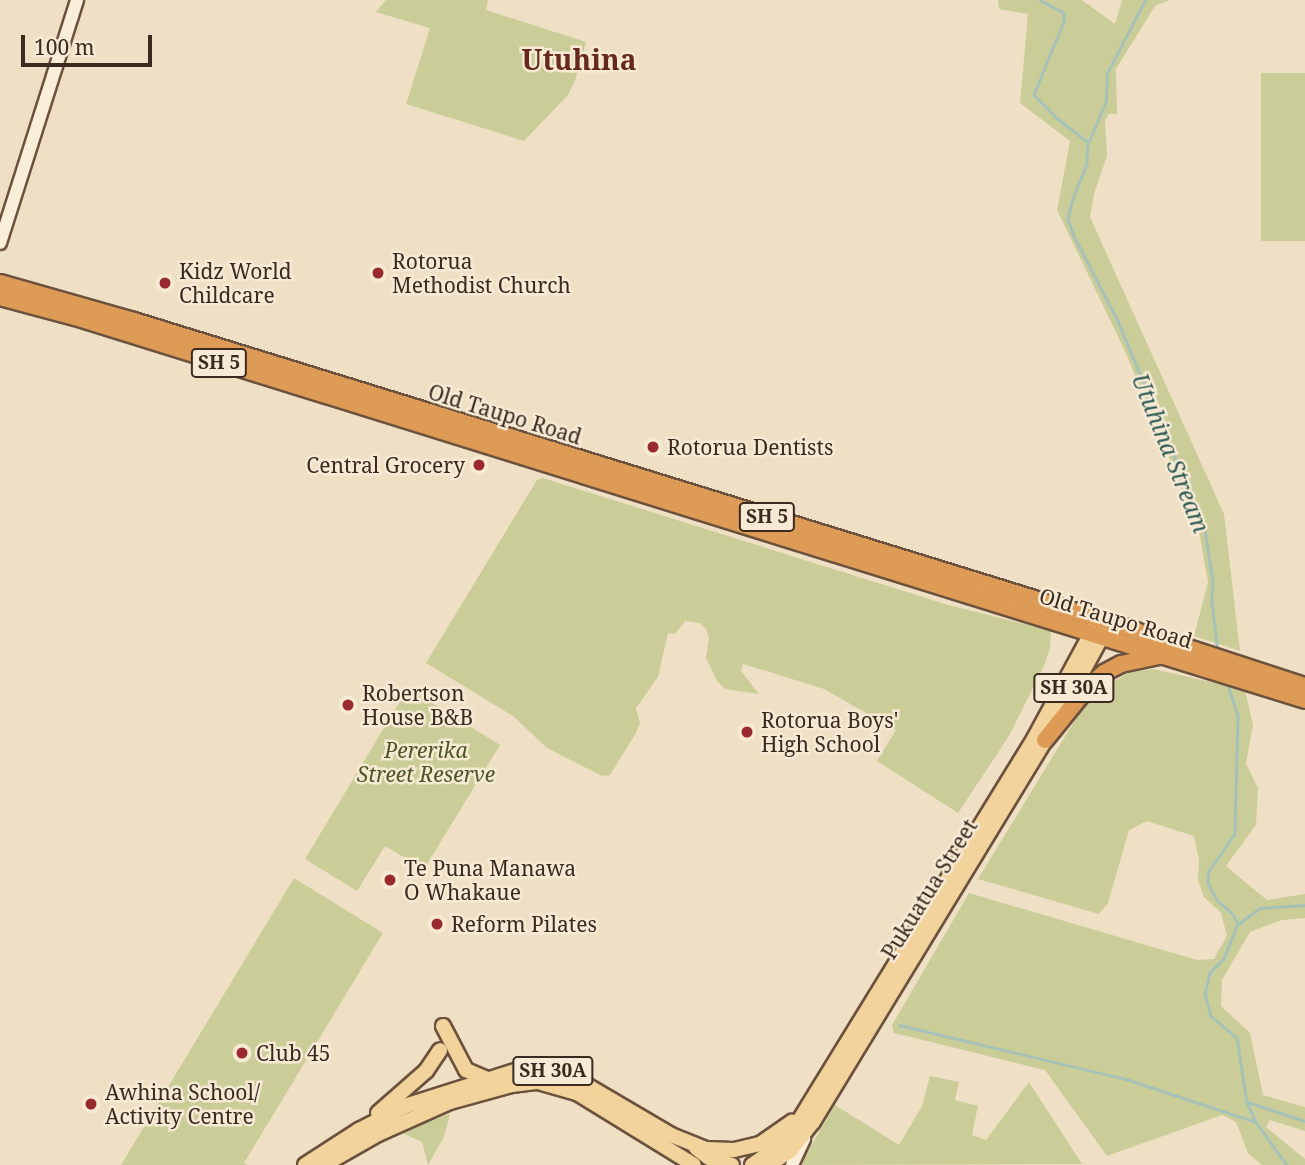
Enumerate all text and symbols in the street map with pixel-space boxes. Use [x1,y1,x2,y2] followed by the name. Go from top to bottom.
[24,21,156,65] scale bar
[34,33,95,61] text: 100 m
[522,42,636,76] district label: Utuhina
[392,248,571,298] place label: Rotorua Methodist Church
[179,258,292,308] place label: Kidz World Childcare
[370,265,386,281] marker: Rotorua Methodist Church
[157,275,173,291] marker: Kidz World Childcare
[189,348,249,378] road number: SH 5
[1126,369,1216,537] water label: Utuhina Stream
[425,379,585,449] street label: Old Taupo Road
[667,434,833,460] place label: Rotorua Dentists
[645,439,661,455] marker: Rotorua Dentists
[306,452,465,478] place label: Central Grocery
[471,457,487,473] marker: Central Grocery
[737,502,797,532] road number: SH 5
[1036,583,1196,653] street label: Old Taupo Road
[1032,673,1116,704] road number: SH 30A
[362,680,473,730] place label: Robertson House B&B
[340,697,356,713] marker: Robertson House B&B
[761,707,898,757] place label: Rotorua Boys' High School
[739,724,755,740] marker: Rotorua Boys' High School
[357,737,495,787] park label: Pererika Street Reserve
[876,814,982,964] street label: Pukuatua Street
[404,855,576,905] place label: Te Puna Manawa O Whakaue
[382,872,398,888] marker: Te Puna Manawa O Whakaue
[451,911,597,937] place label: Reform Pilates
[429,916,445,932] marker: Reform Pilates
[256,1040,331,1066] place label: Club 45
[234,1045,250,1061] marker: Club 45
[511,1056,595,1086] road number: SH 30A
[105,1079,260,1129] place label: Awhina School/ Activity Centre
[83,1096,99,1112] marker: Awhina School/ Activity Centre

